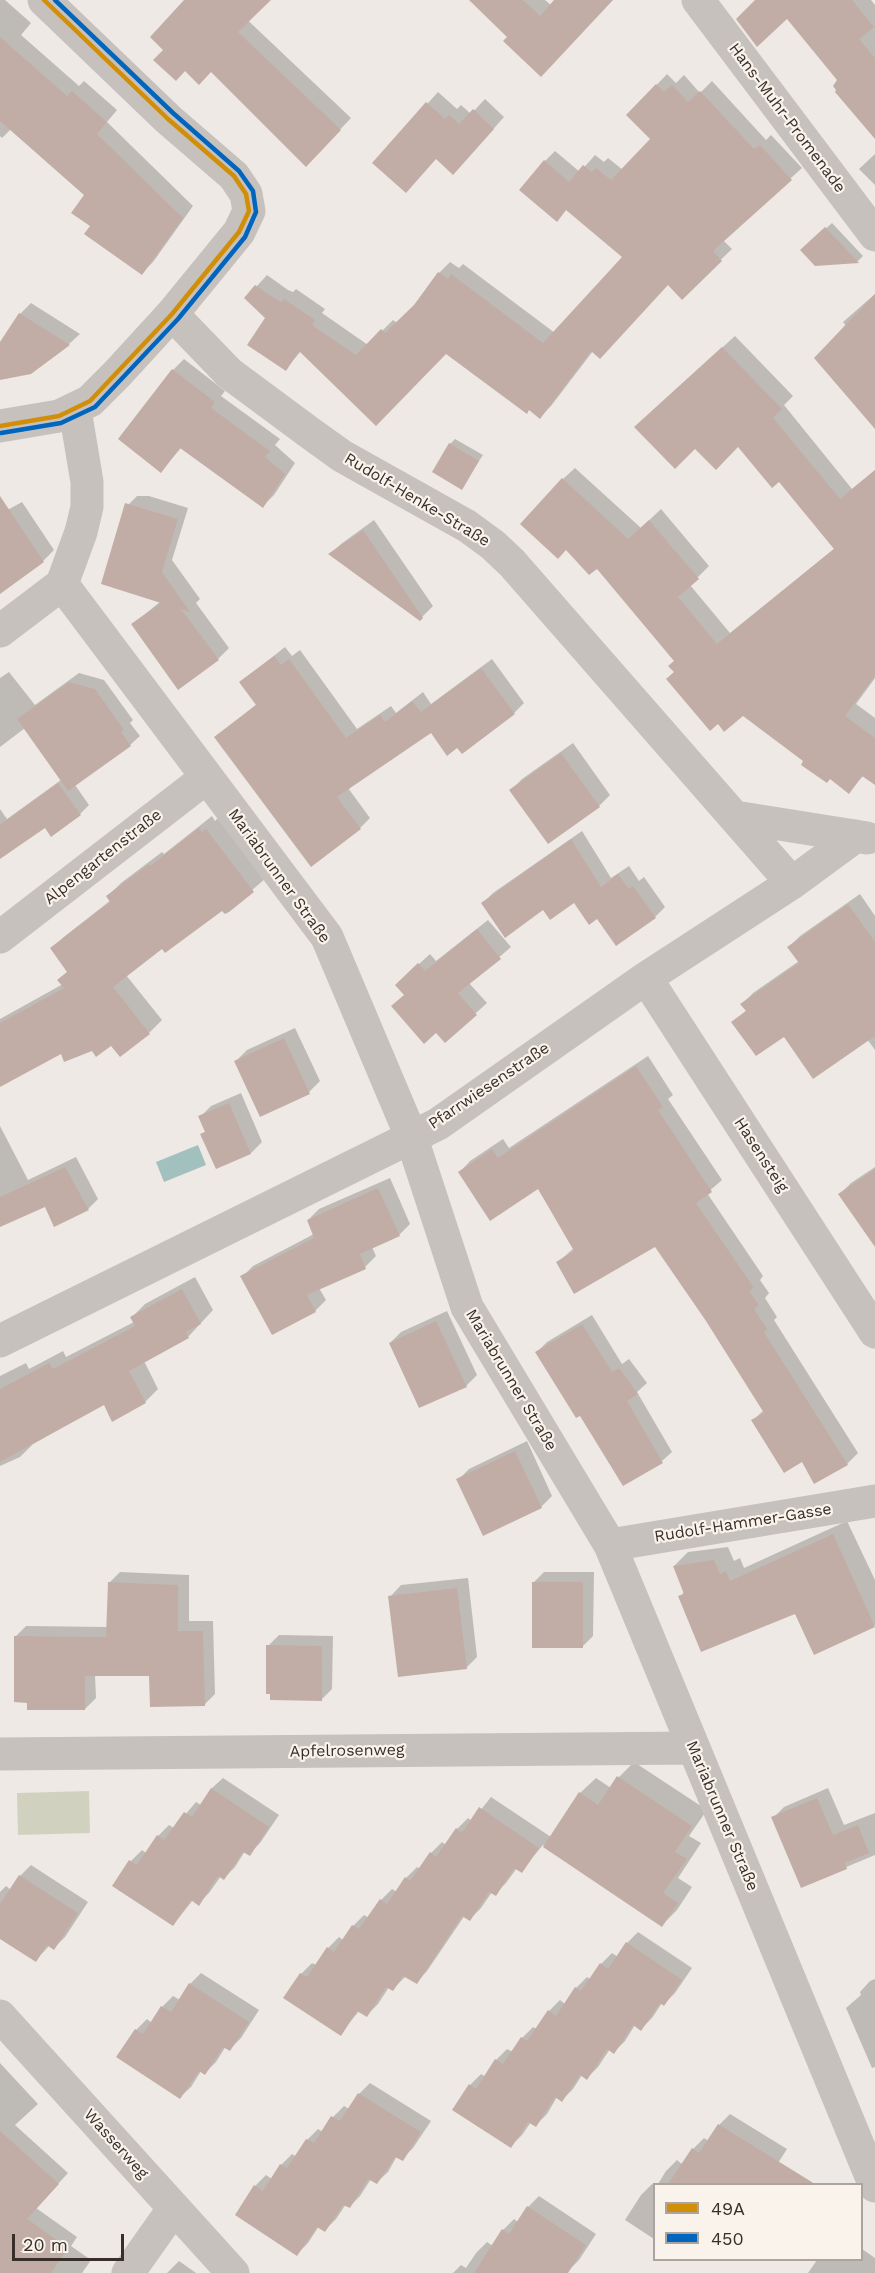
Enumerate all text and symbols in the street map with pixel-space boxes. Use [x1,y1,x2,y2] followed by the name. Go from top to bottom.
[724,39,850,197] street label: Hans-Muhr-Promenade
[341,449,493,551] street label: Rudolf-Henke-Straße
[40,805,166,909] street label: Alpengartenstraße
[224,805,334,947] street label: Mariabrunner Straße
[425,1038,553,1134] street label: Pfarrwiesenstraße
[730,1114,792,1196] street label: Hasensteig
[461,1306,561,1454] street label: Mariabrunner Straße
[653,1500,833,1546] street label: Rudolf-Hammer-Gasse
[682,1738,762,1894] street label: Mariabrunner Straße
[289,1740,405,1762] street label: Apfelrosenweg
[80,2105,152,2183] street label: Wasserweg
[653,2183,863,2261] legend
[711,2198,745,2219] text: 49A
[15,2222,128,2260] scale bar
[711,2228,744,2249] text: 450
[23,2234,68,2255] text: 20 m

